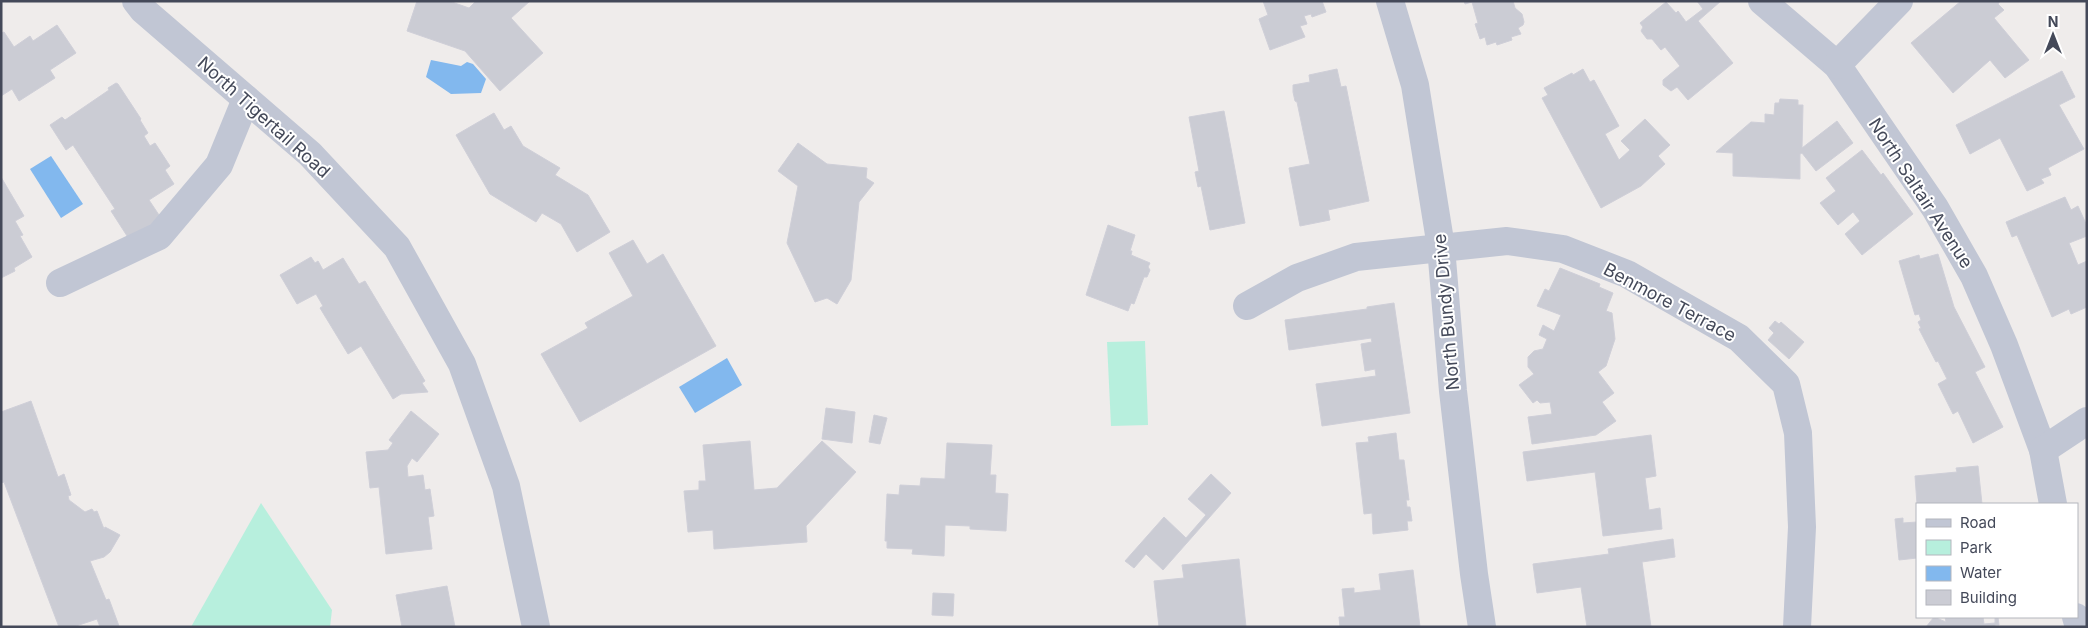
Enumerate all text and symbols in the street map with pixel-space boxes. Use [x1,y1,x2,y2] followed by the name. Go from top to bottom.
[2028,10,2078,60] north arrow
[2048,13,2058,30] text: N
[193,52,335,182] street label: North Tigertail Road
[1865,114,1977,272] street label: North Saltair Avenue
[1429,233,1463,391] street label: North Bundy Drive
[1600,258,1740,346] street label: Benmore Terrace
[1916,503,2078,618] legend
[1960,513,1996,532] text: Road
[1960,538,1993,557] text: Park
[1960,563,2002,582] text: Water
[1960,588,2017,607] text: Building

